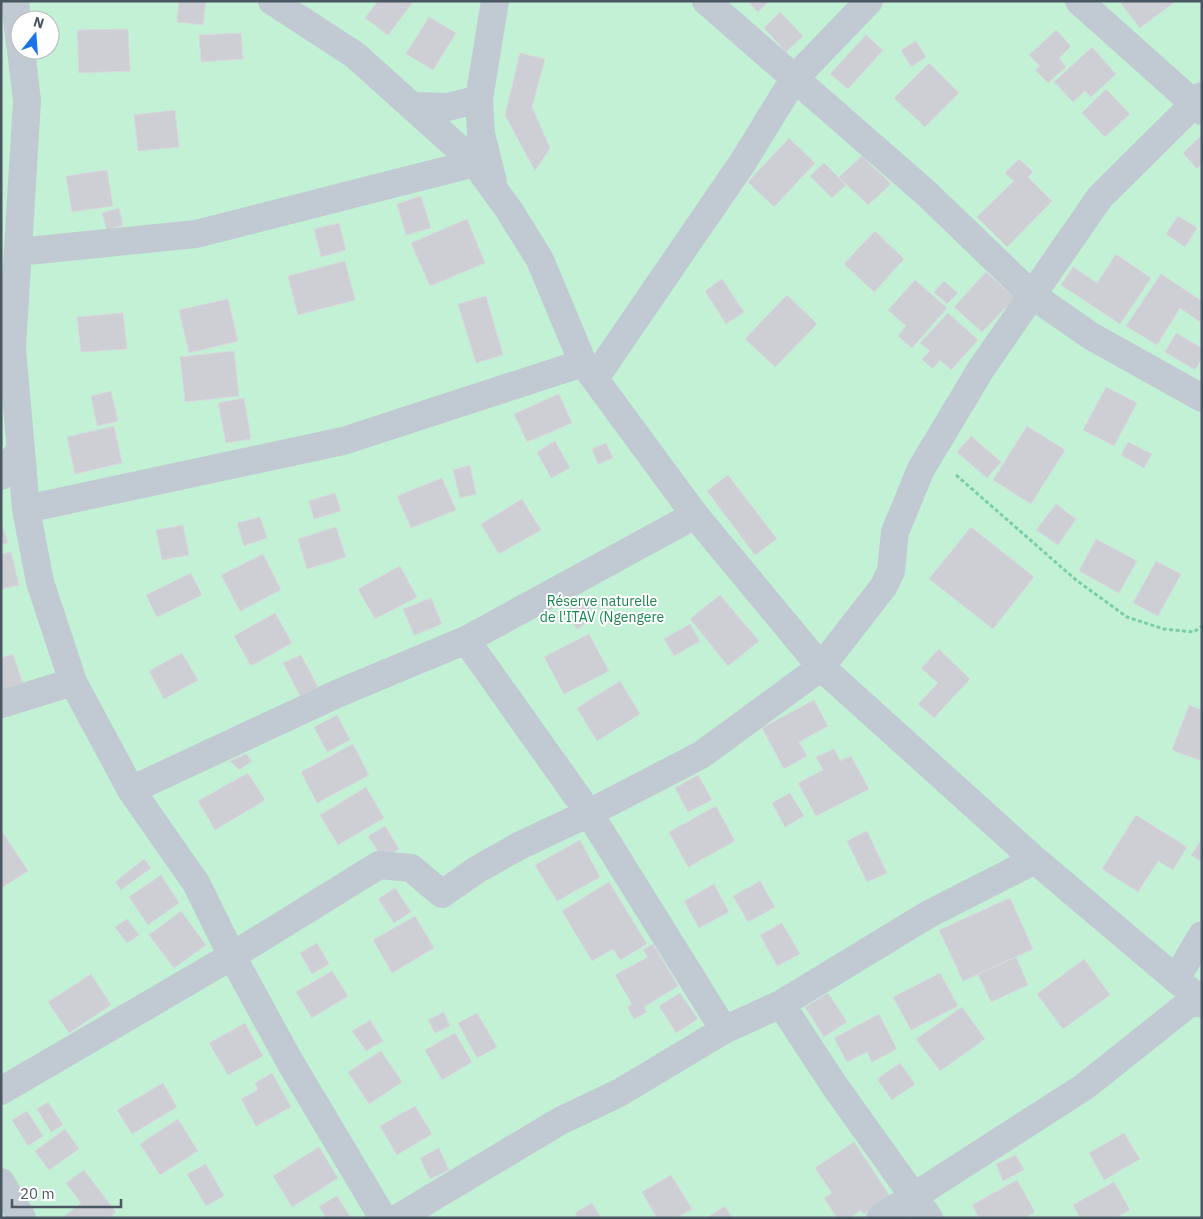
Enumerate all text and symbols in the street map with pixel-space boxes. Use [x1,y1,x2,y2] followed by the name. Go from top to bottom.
[10,10,60,60] north arrow
[31,12,46,33] text: N
[540,592,665,626] park label: Réserve naturelle de l'ITAV (Ngengere
[12,1176,121,1208] scale bar
[20,1184,55,1203] text: 20 m

